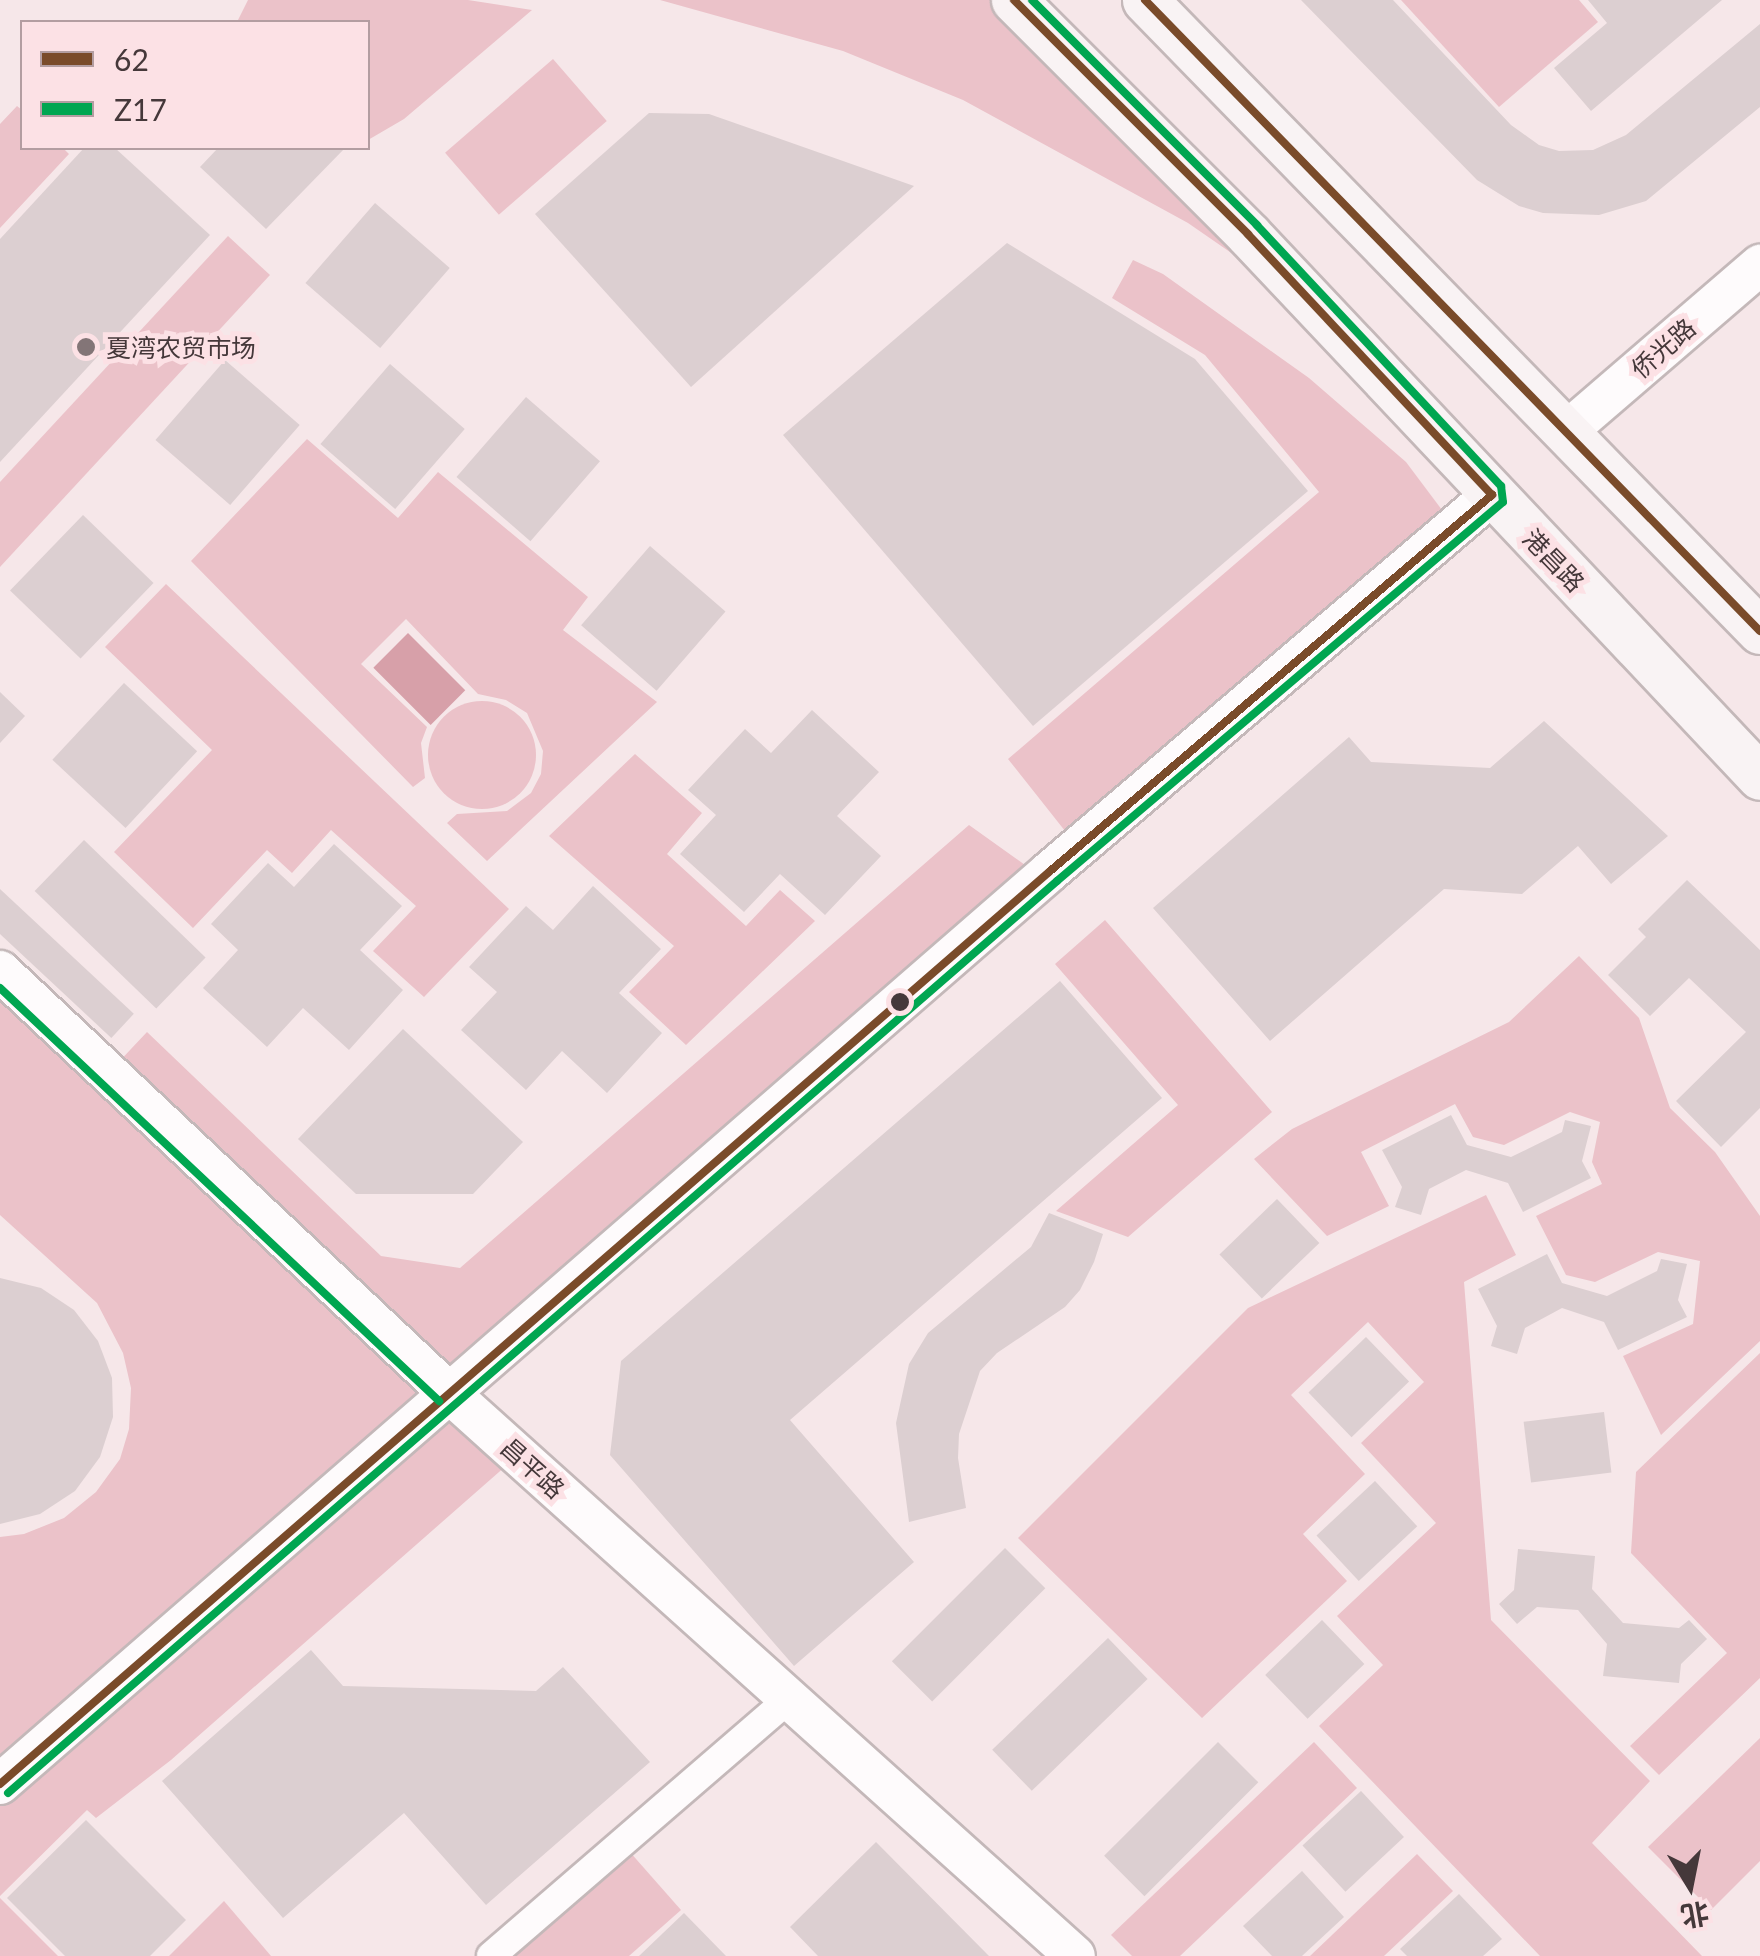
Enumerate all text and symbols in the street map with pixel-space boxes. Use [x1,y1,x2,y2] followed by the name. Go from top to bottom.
[20,20,370,150] legend
[114,41,149,77] text: 62
[114,91,167,127] text: Z17
[1625,312,1701,384] street label: 侨光路
[106,332,256,362] place label: 夏湾农贸市场
[75,336,97,358] marker: 夏湾农贸市场
[1517,523,1591,597] street label: 港昌路
[890,992,910,1012] unlabelled marker
[495,1432,571,1504] street label: 昌平路
[1640,1836,1740,1936] north arrow
[1678,1896,1712,1935] text: 北

